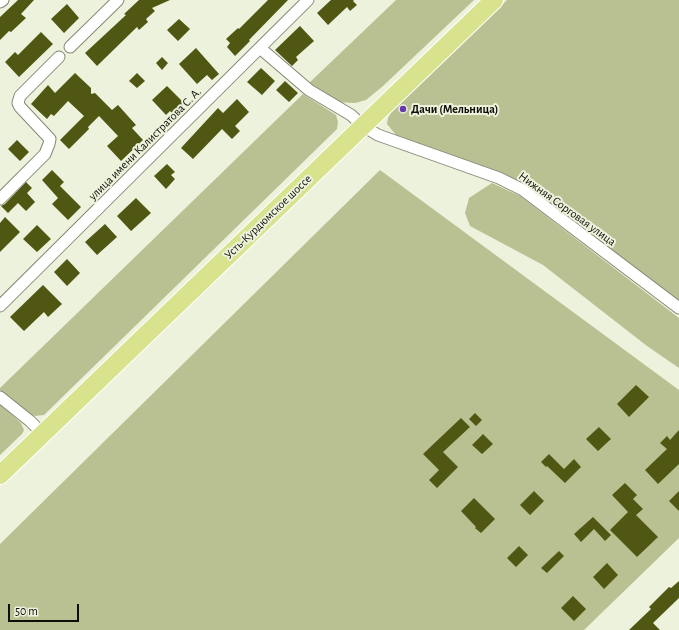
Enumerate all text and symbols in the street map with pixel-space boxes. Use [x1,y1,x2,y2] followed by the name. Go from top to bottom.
[86,85,204,203] street label: улица имени Калистратова С. А.
[411,102,498,116] place label: Дачи (Мельница)
[398,104,408,114] marker: Дачи (Мельница)
[516,169,618,249] street label: Нижняя Сорговая улица
[221,172,315,262] street label: Усть-Курдюмское шоссе
[10,596,81,622] scale bar
[15,605,38,617] text: 50 m

